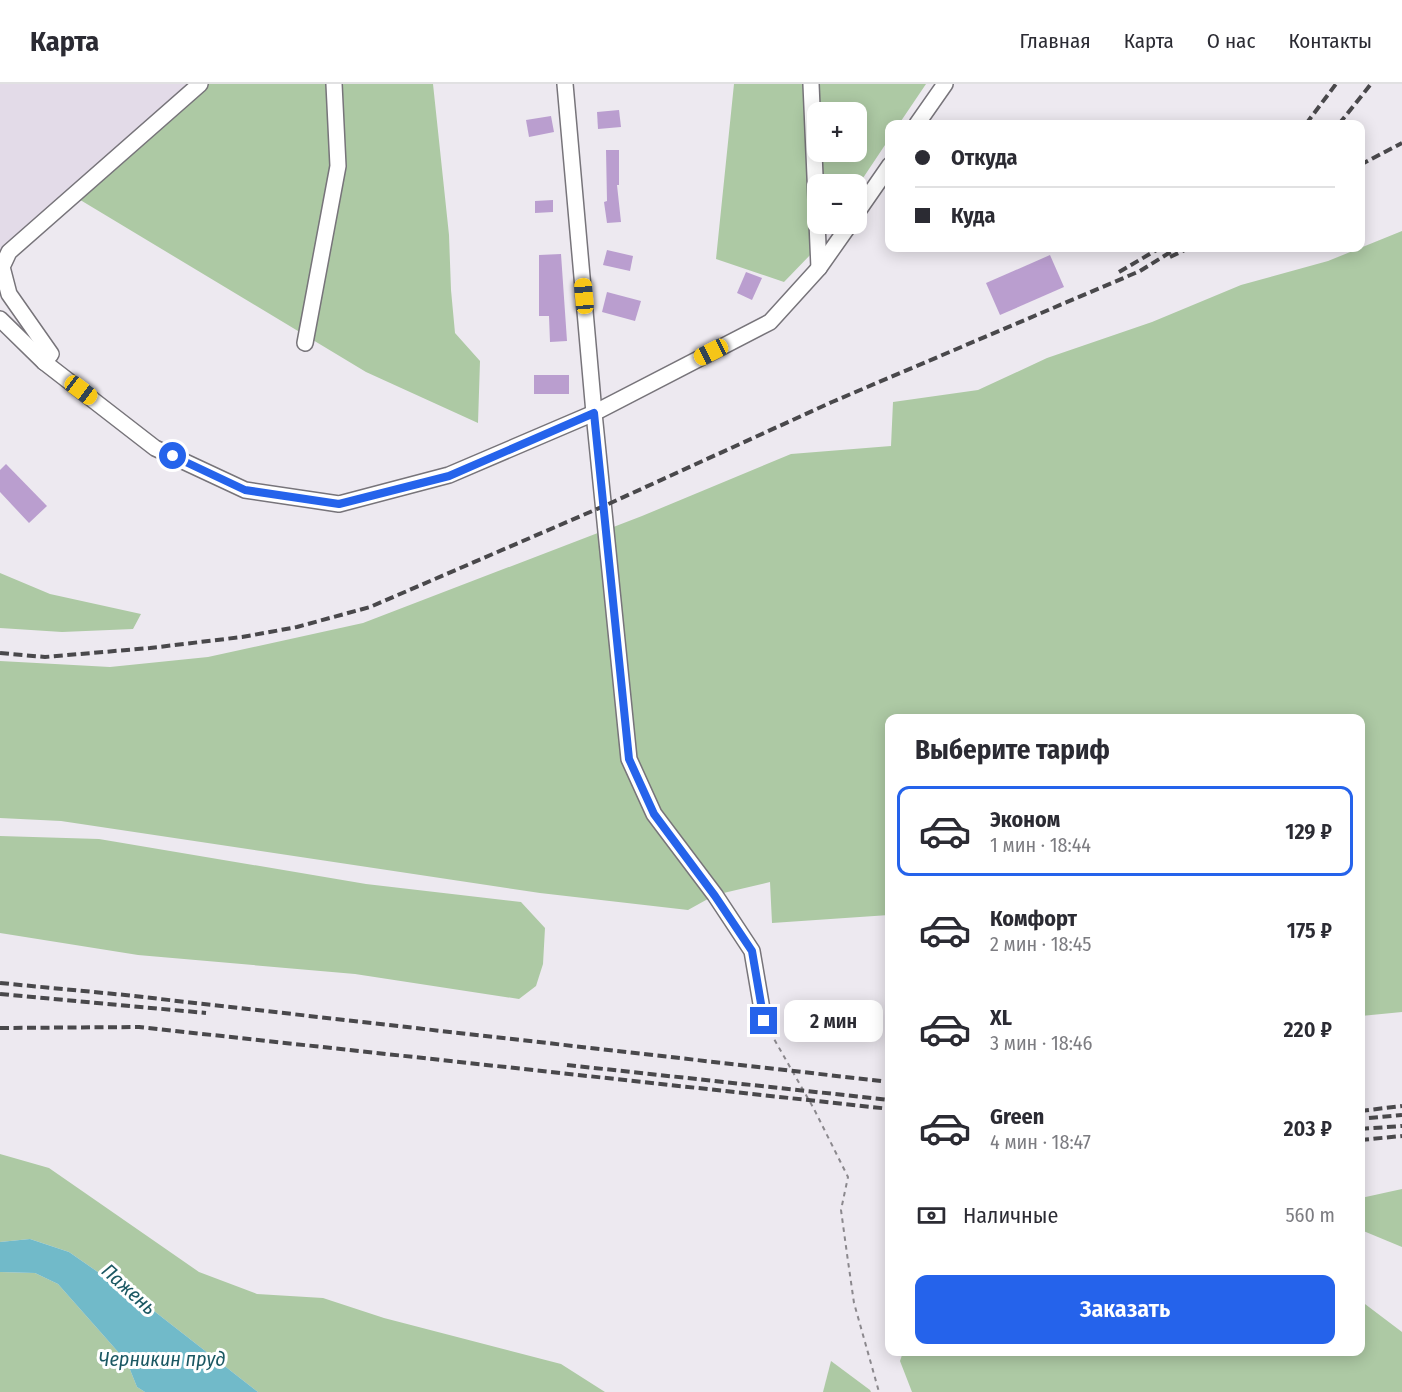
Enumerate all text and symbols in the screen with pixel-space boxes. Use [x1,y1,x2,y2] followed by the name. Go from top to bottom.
[30,25,99,58] text: Карта
[1020,28,1091,54] text: Главная
[1124,28,1174,54] text: Карта
[1207,28,1255,54] text: О нас
[1288,28,1372,54] text: Контакты
[807,102,867,234] map controls
[807,102,867,162] button: +
[951,144,1018,171] text: Откуда
[807,174,867,234] button: −
[951,202,995,229] text: Куда
[573,277,595,315] car
[691,336,731,368] car
[61,372,101,408] car
[159,442,186,469] route start
[915,734,1110,766] text: Выберите тариф
[918,804,972,858] icon: car
[990,806,1060,833] text: Эконом
[1285,818,1332,845] text: 129 ₽
[990,833,1091,857] text: 1 мин · 18:44
[918,903,972,957] icon: car
[990,905,1077,932] text: Комфорт
[1287,917,1332,944] text: 175 ₽
[990,932,1091,956] text: 2 мин · 18:45
[785,1000,884,1042] callout: 2 мин
[918,1002,972,1056] icon: car
[990,1004,1012,1031] text: XL
[750,1007,777,1034] route end
[810,1009,857,1033] text: 2 мин
[1283,1016,1332,1043] text: 220 ₽
[990,1031,1092,1055] text: 3 мин · 18:46
[918,1101,972,1155] icon: car
[990,1103,1044,1130] text: Green
[1284,1115,1332,1142] text: 203 ₽
[990,1130,1091,1154] text: 4 мин · 18:47
[915,1199,948,1232] icon: cash
[963,1202,1058,1229] text: Наличные
[1285,1203,1335,1227] text: 560 m
[97,1258,161,1320] water label: Пажень
[915,1275,1335,1344] button: Заказать
[98,1347,226,1371] water label: Черникин пруд

